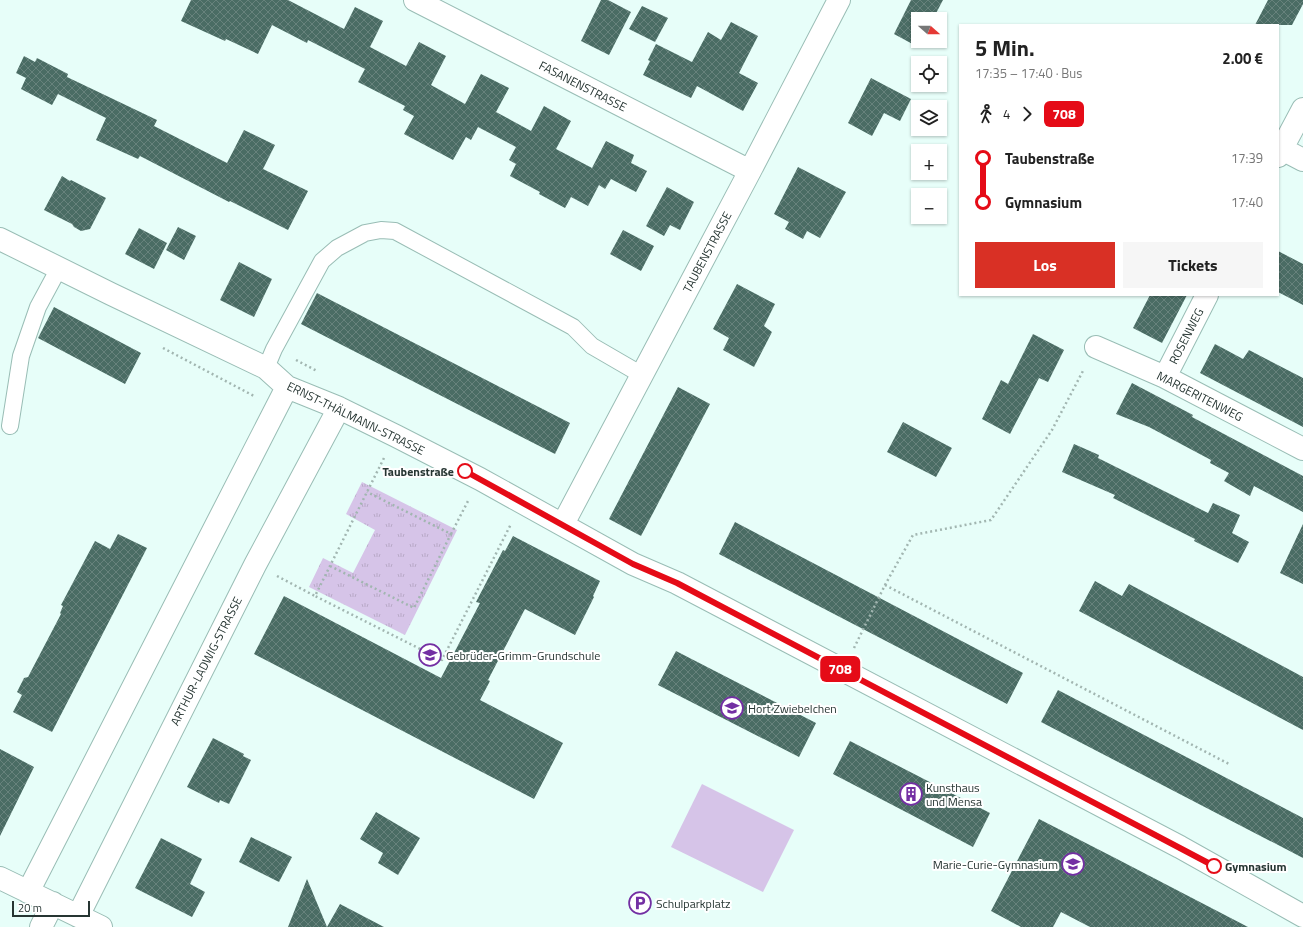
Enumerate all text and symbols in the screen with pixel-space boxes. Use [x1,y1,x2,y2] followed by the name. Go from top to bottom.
[911,12,947,48] north arrow
[911,12,947,224] map controls
[975,31,1035,65] text: 5 Min.
[1222,47,1263,70] text: 2.00 €
[536,56,630,116] street label: FASANENSTRASSE
[911,56,947,92] button: locate
[975,63,1082,83] text: 17:35 – 17:40 · Bus
[911,100,947,136] button: layers
[975,103,997,125] icon: walk
[1016,103,1038,125] icon: forward
[1052,103,1076,124] text: 708
[1003,104,1010,124] text: 4
[911,144,947,180] button: +
[1005,147,1094,170] text: Taubenstraße
[1231,148,1263,168] text: 17:39
[911,188,947,224] button: −
[1005,191,1082,214] text: Gymnasium
[1231,192,1263,212] text: 17:40
[678,208,737,296] street label: TAUBENSTRASSE
[975,242,1115,288] button: Los
[1123,242,1263,288] button: Tickets
[1164,304,1208,368] street label: ROSENWEG
[1154,366,1246,426] street label: MARGERITENWEG
[284,376,428,460] street label: ERNST-THÄLMANN-STRASSE
[382,462,454,481] place label: Taubenstraße
[457,463,473,479] marker: Taubenstraße
[165,593,247,729] street label: ARTHUR-LADWIG-STRASSE
[417,642,443,668] school or university icon: Gebrüder-Grimm-Grundschule
[446,646,600,665] place label: Gebrüder-Grimm-Grundschule
[817,656,863,682] line badge: 708
[828,658,852,679] text: 708
[719,695,745,721] school or university icon: Hort Zwiebelchen
[748,699,837,718] place label: Hort Zwiebelchen
[926,778,982,811] place label: Kunsthaus und Mensa
[898,781,924,807] building icon: Kunsthaus und Mensa
[1060,851,1086,877] school or university icon: Marie-Curie-Gymnasium
[933,855,1058,874] place label: Marie-Curie-Gymnasium
[1225,857,1287,876] place label: Gymnasium
[1206,858,1222,874] marker: Gymnasium
[627,890,653,916] parking icon: Schulparkplatz
[656,894,730,913] place label: Schulparkplatz
[12,899,90,918] scale bar
[18,900,42,916] text: 20 m

